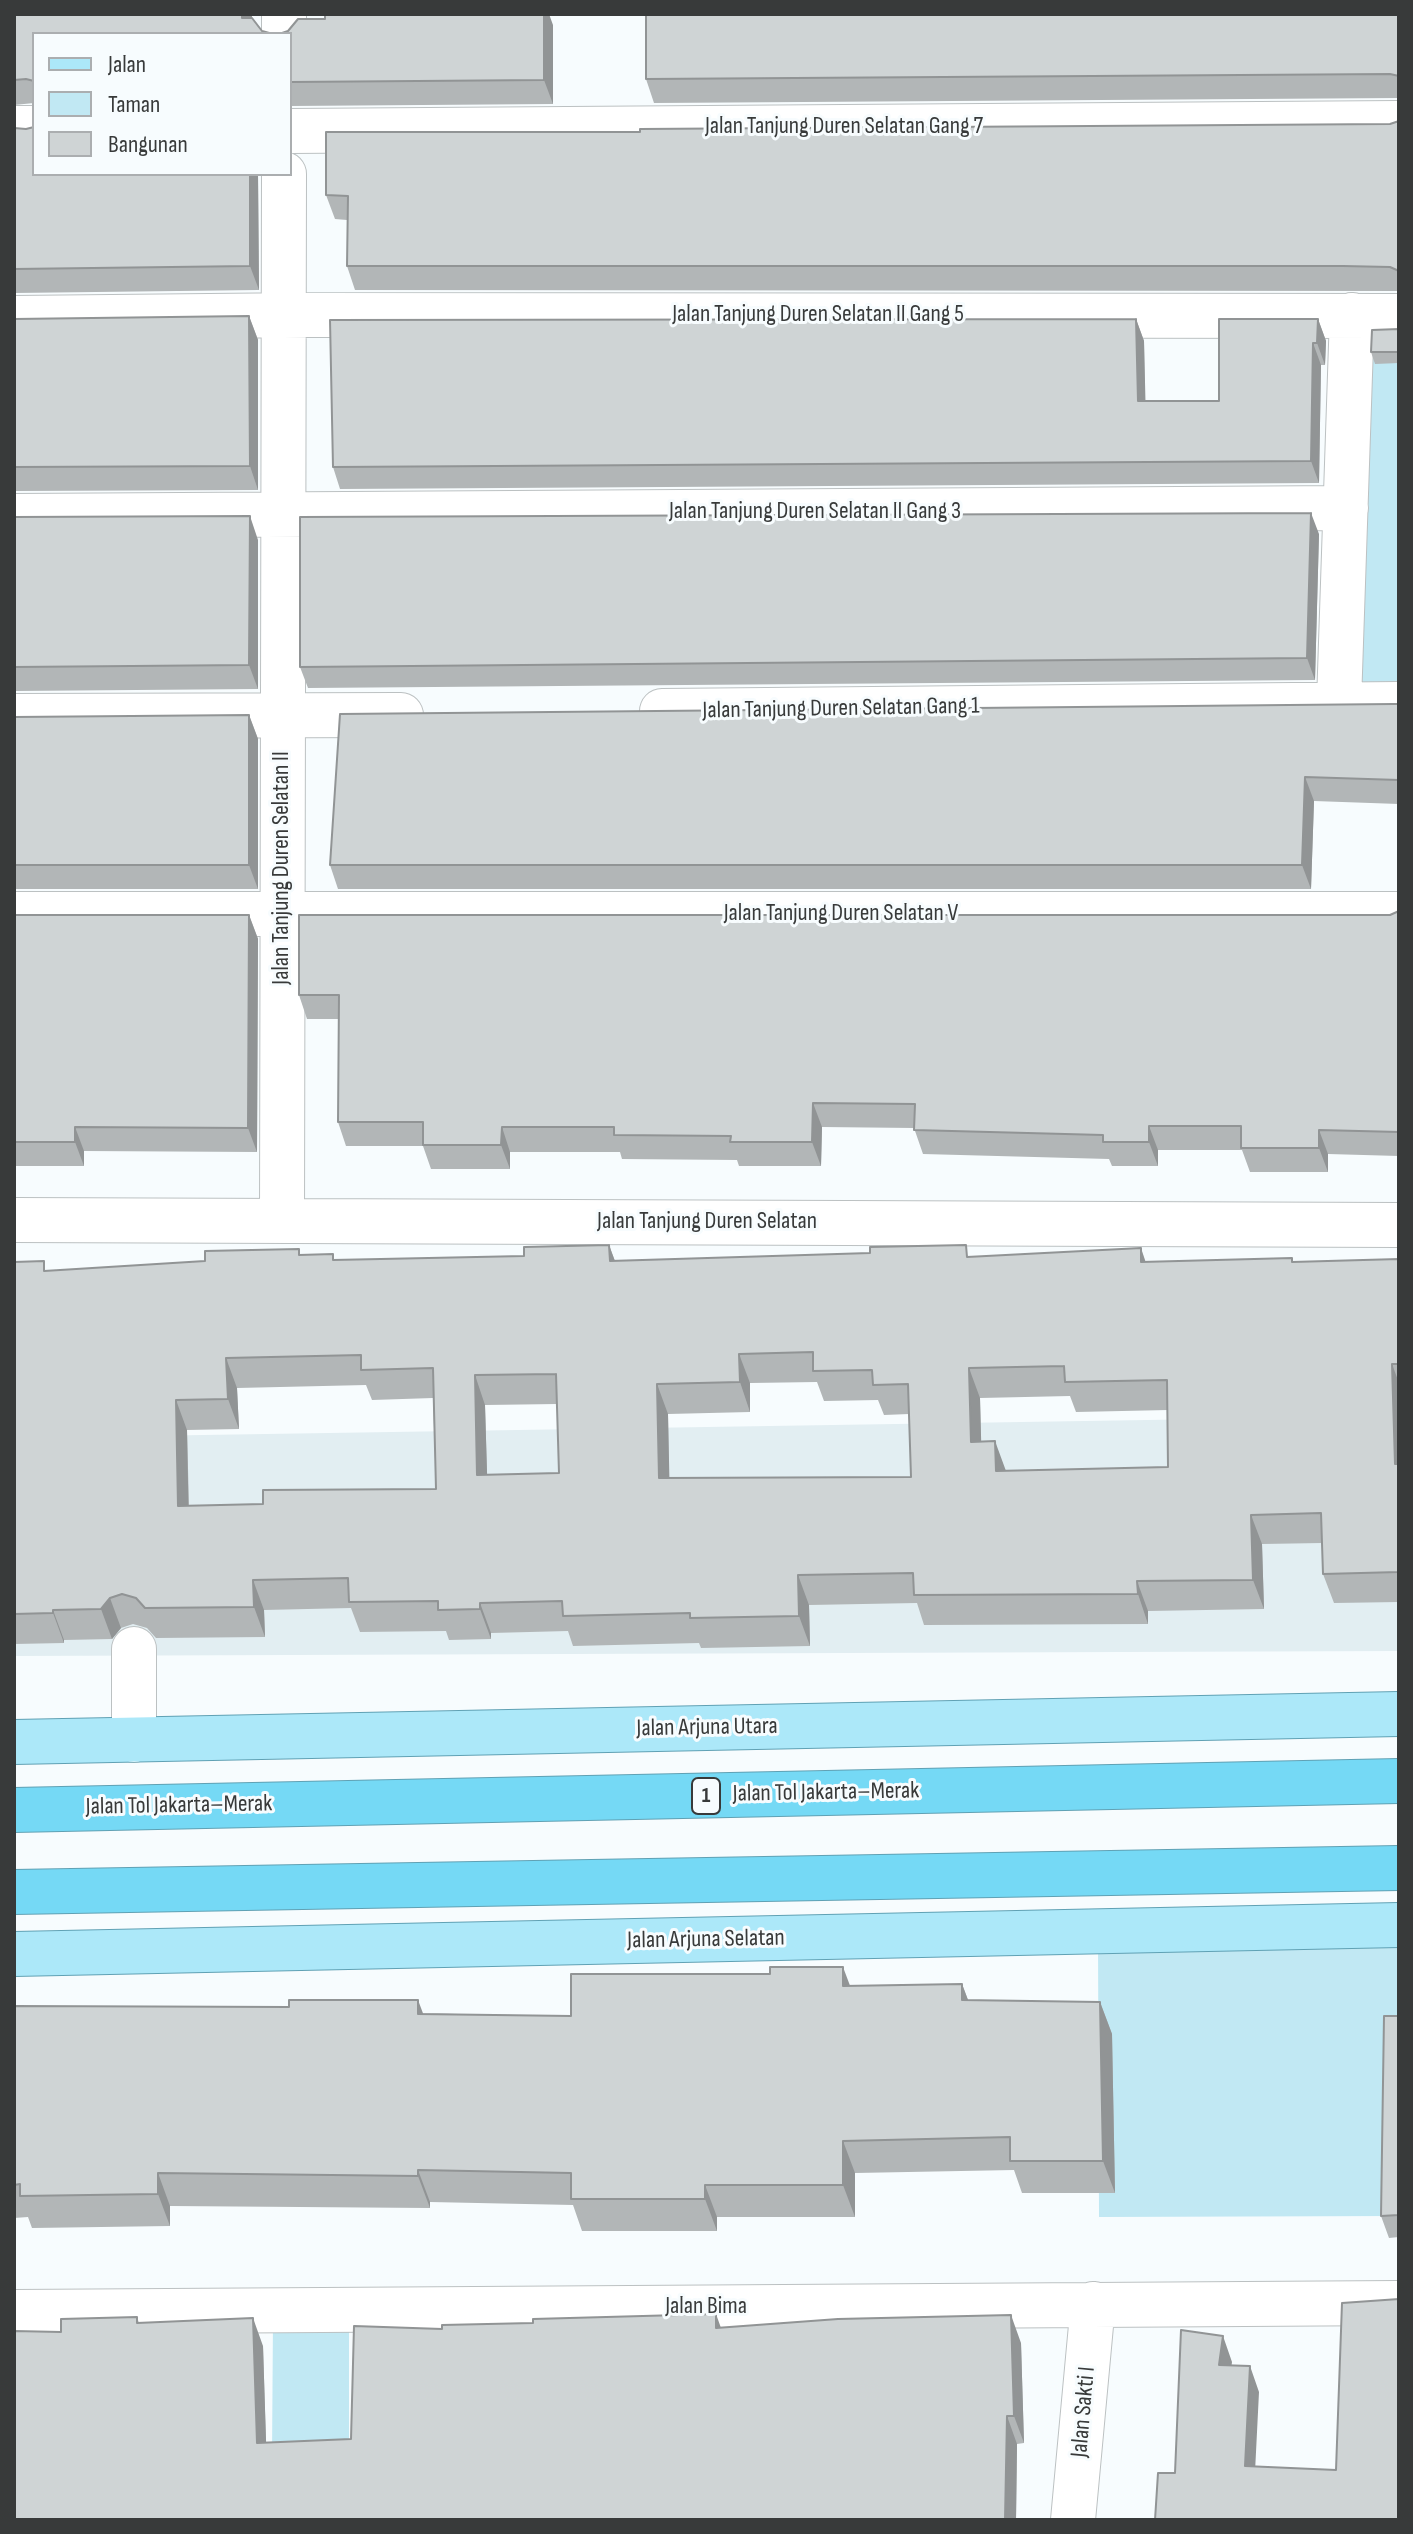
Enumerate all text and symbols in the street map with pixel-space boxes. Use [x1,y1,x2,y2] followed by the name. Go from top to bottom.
[32,32,292,176] legend
[108,50,146,79] text: Jalan
[108,90,160,119] text: Taman
[705,113,983,141] street label: Jalan Tanjung Duren Selatan Gang 7
[108,130,188,159] text: Bangunan
[672,301,964,329] street label: Jalan Tanjung Duren Selatan II Gang 5
[669,498,961,526] street label: Jalan Tanjung Duren Selatan II Gang 3
[702,692,980,726] street label: Jalan Tanjung Duren Selatan Gang 1
[268,751,296,985] street label: Jalan Tanjung Duren Selatan II
[724,900,958,928] street label: Jalan Tanjung Duren Selatan V
[597,1208,817,1236] street label: Jalan Tanjung Duren Selatan
[636,1712,778,1744] street label: Jalan Arjuna Utara
[732,1777,920,1809] street label: Jalan Tol Jakarta–Merak
[692,1778,720,1814] road number: 1
[85,1790,273,1822] street label: Jalan Tol Jakarta–Merak
[627,1924,785,1956] street label: Jalan Arjuna Selatan
[665,2293,747,2321] street label: Jalan Bima
[1066,2365,1102,2459] street label: Jalan Sakti I

